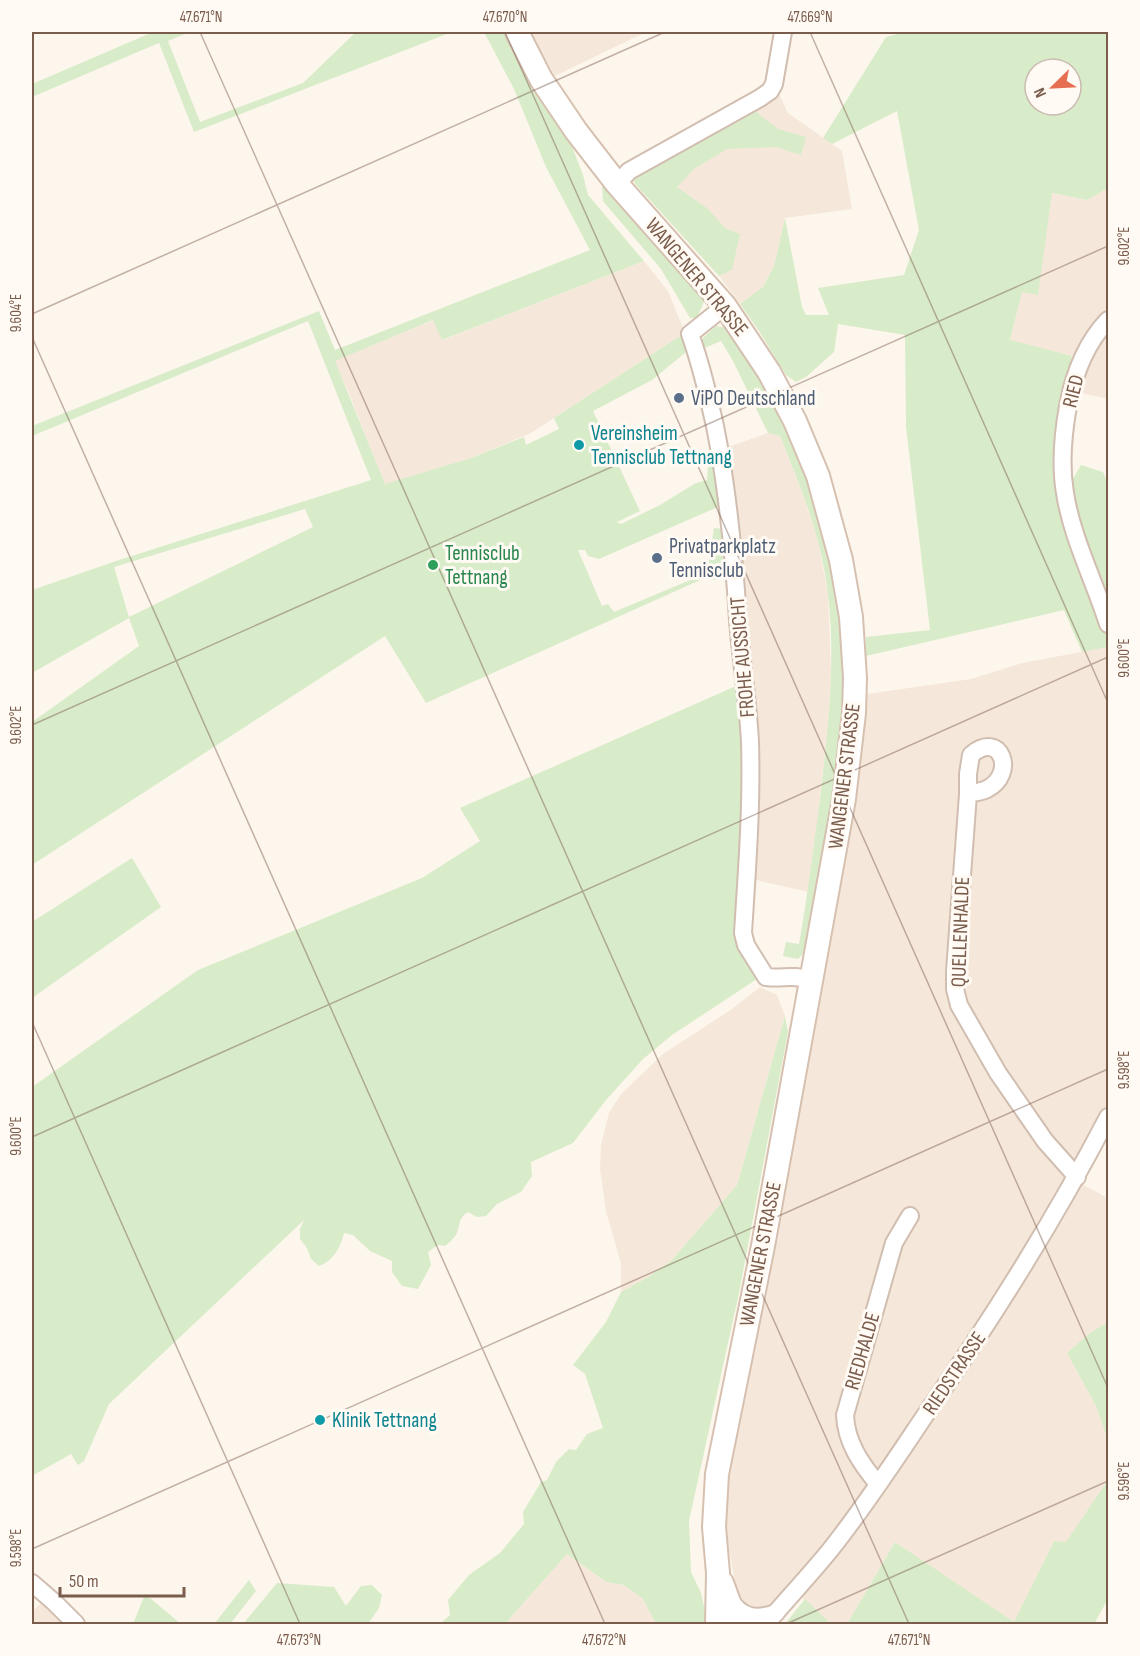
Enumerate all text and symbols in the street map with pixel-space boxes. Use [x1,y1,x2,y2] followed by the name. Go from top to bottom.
[180,8,222,27] text: 47.671°N
[483,8,527,27] text: 47.670°N
[787,8,833,27] text: 47.669°N
[1023,57,1083,117] north arrow
[1030,85,1051,100] text: N
[640,213,753,342] street label: WANGENER STRASSE
[1115,227,1134,265] text: 9.602°E
[7,294,26,332] text: 9.604°E
[1057,372,1090,410] street label: RIED
[691,386,815,411] place label: ViPO Deutschland
[672,391,686,405] marker: ViPO Deutschland
[591,421,732,470] place label: Vereinsheim Tennisclub Tettnang
[572,438,586,452] marker: Vereinsheim Tennisclub Tettnang
[669,534,776,583] place label: Privatparkplatz Tennisclub
[445,541,520,590] place label: Tennisclub Tettnang
[650,551,664,565] marker: Privatparkplatz Tennisclub
[426,558,440,572] marker: Tennisclub Tettnang
[725,595,760,718] street label: FROHE AUSSICHT
[1115,638,1134,678] text: 9.600°E
[823,702,866,850] street label: WANGENER STRASSE
[7,706,26,744] text: 9.602°E
[946,876,975,988] street label: QUELLENHALDE
[1115,1051,1134,1089] text: 9.598°E
[7,1116,26,1156] text: 9.600°E
[734,1180,787,1328] street label: WANGENER STRASSE
[840,1310,885,1393] street label: RIEDHALDE
[917,1327,991,1420] street label: RIEDSTRASSE
[332,1408,437,1433] place label: Klinik Tettnang
[313,1413,327,1427] marker: Klinik Tettnang
[1115,1462,1134,1500] text: 9.596°E
[7,1529,26,1567] text: 9.598°E
[60,1560,184,1598] scale bar
[69,1571,99,1592] text: 50 m
[277,1631,321,1650] text: 47.673°N
[582,1631,626,1650] text: 47.672°N
[888,1631,930,1650] text: 47.671°N

